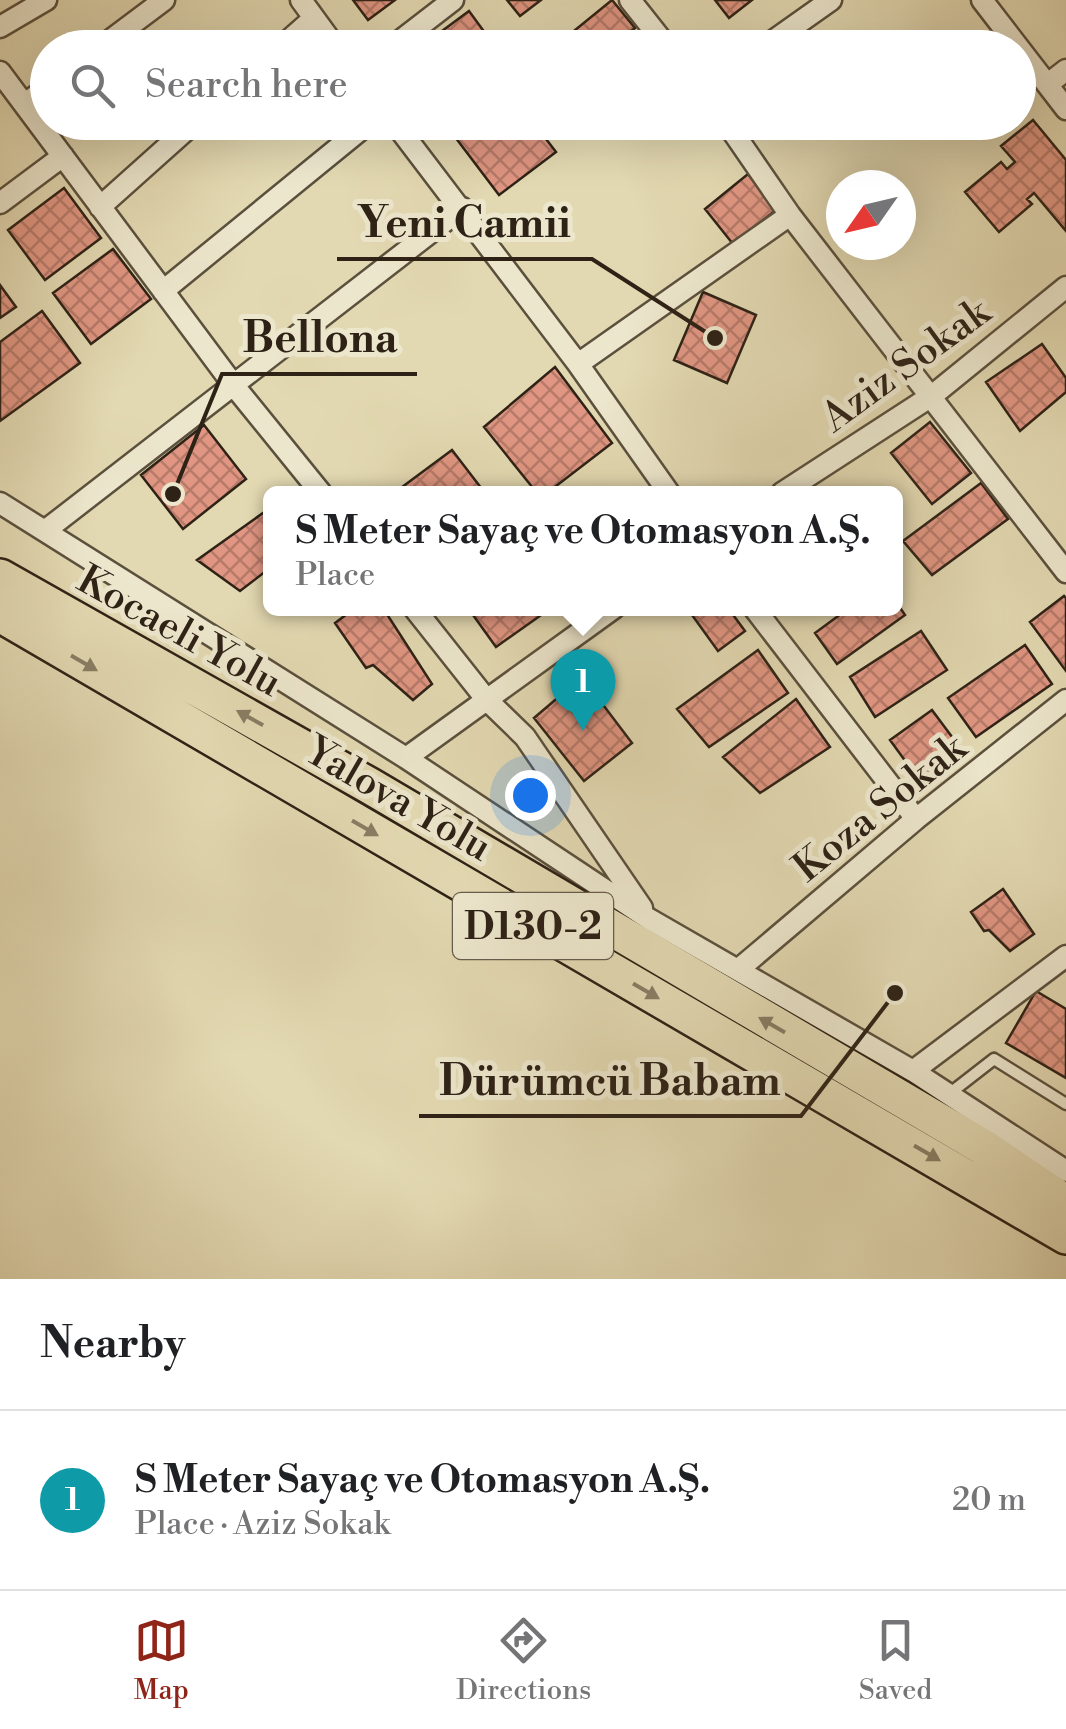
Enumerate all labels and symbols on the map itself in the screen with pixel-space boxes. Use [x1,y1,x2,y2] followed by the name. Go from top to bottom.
[826,170,916,260] north arrow
[337,187,592,259] callout: Yeni Camii
[357,198,571,251] text: Yeni Camii
[811,287,1002,444] street label: Aziz Sokak
[222,302,417,374] callout: Bellona
[243,313,398,366] text: Bellona
[68,555,290,708] street label: Kocaeli̇ Yolu
[550,648,616,731] pin: 1
[70,654,98,672] one-way arrow
[236,710,265,727] one-way arrow
[784,722,978,893] street label: Koza Sokak
[294,725,500,873] street label: Yalova Yolu
[505,770,556,821] your location
[351,818,379,836] one-way arrow
[453,893,613,959] road number: D130-2
[632,982,660,999] one-way arrow
[758,1017,786,1035] one-way arrow
[419,1044,801,1116] callout: Dürümcü Babam
[439,1056,781,1109] text: Dürümcü Babam
[913,1144,941,1162] one-way arrow

